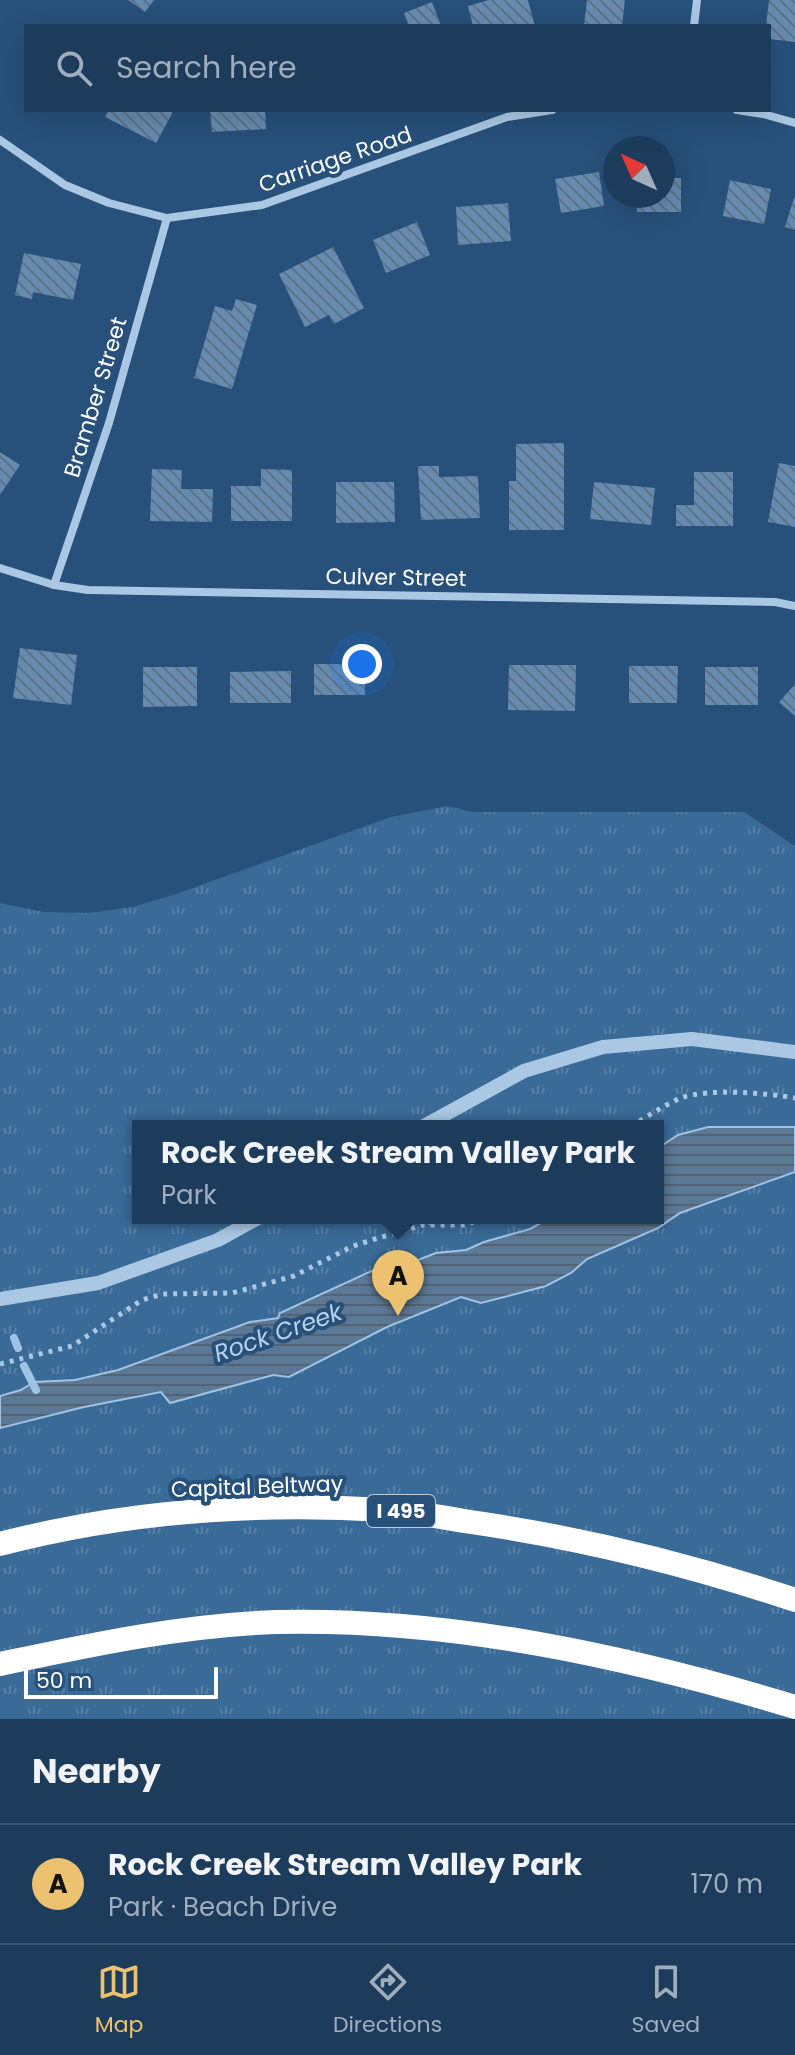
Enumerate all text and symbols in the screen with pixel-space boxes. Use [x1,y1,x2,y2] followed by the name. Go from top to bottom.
[24,24,771,112] search box
[52,46,96,90] icon: search
[116,46,297,89] text: Search here
[254,119,416,200] street label: Carriage Road
[603,136,675,208] north arrow
[56,313,135,481] street label: Bramber Street
[325,561,467,594] street label: Culver Street
[342,644,382,684] your location
[132,1120,664,1224] popup
[161,1131,635,1174] text: Rock Creek Stream Valley Park
[161,1177,217,1213] text: Park
[372,1250,424,1316] pin: A
[209,1295,348,1370] water label: Rock Creek
[170,1468,344,1505] street label: Capital Beltway
[367,1495,435,1527] road number: I 495
[24,1663,218,1699] scale bar
[36,1665,92,1696] text: 50 m
[32,1747,161,1795] text: Nearby
[108,1843,582,1886] text: Rock Creek Stream Valley Park
[48,1866,68,1902] text: A
[690,1866,763,1902] text: 170 m
[108,1889,337,1925] text: Park · Beach Drive
[95,1960,143,2041] tab: Map
[333,1960,442,2041] tab: Directions
[632,1960,700,2041] tab: Saved

